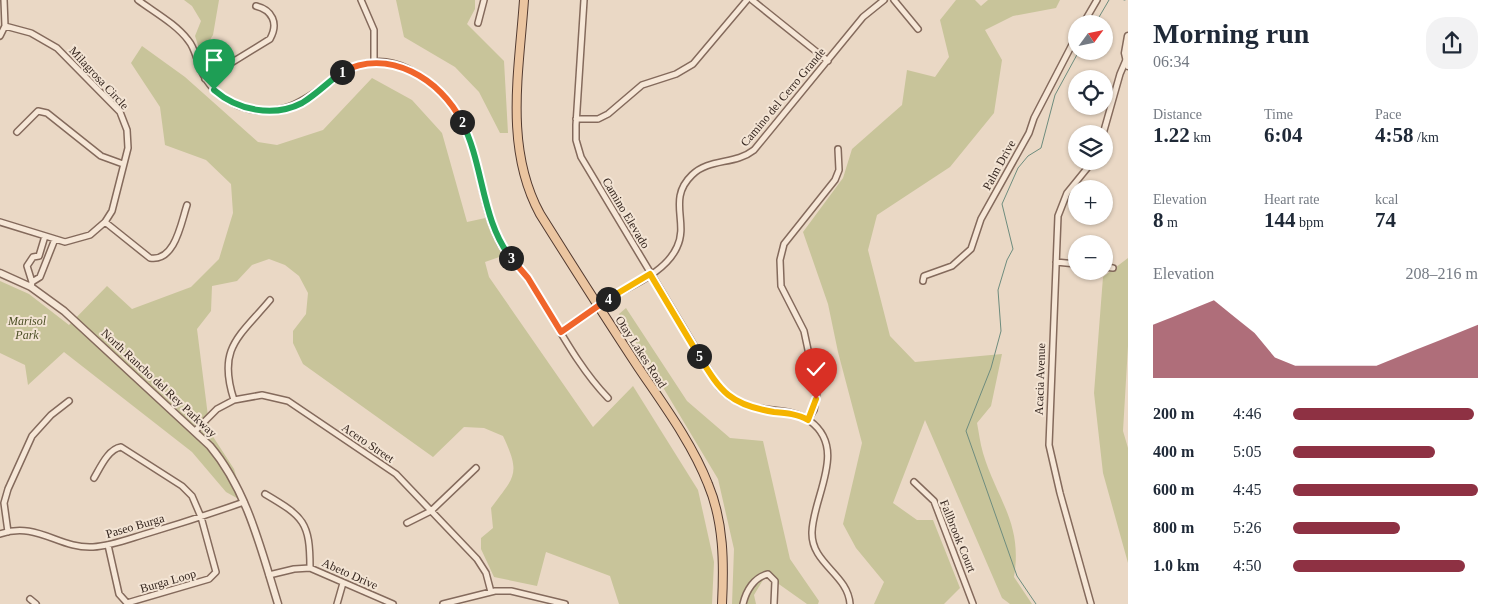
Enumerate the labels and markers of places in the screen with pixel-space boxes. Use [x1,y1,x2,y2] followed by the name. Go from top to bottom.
[193,39,235,90] pin
[330,60,354,84] pin: 1
[450,110,474,134] pin: 2
[498,246,524,270] pin: 3
[596,286,620,312] pin: 4
[686,344,712,368] pin: 5
[795,348,837,399] pin

